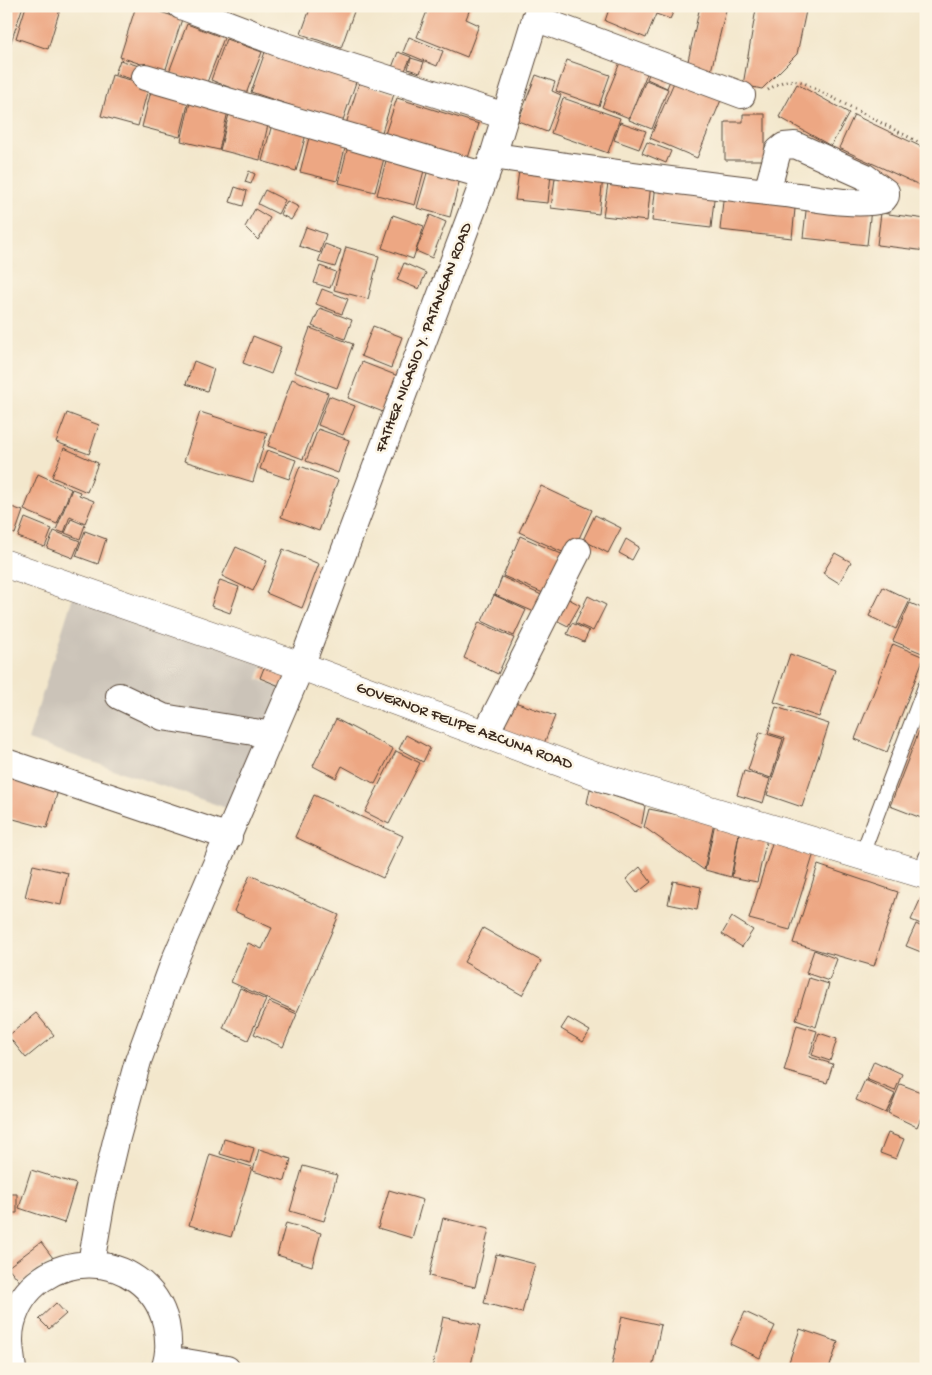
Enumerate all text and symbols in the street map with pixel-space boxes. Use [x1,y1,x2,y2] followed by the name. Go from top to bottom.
[372,220,478,456] street label: FATHER NICASIO Y. PATANGAN ROAD
[353,679,575,775] street label: GOVERNOR FELIPE AZCUNA ROAD

